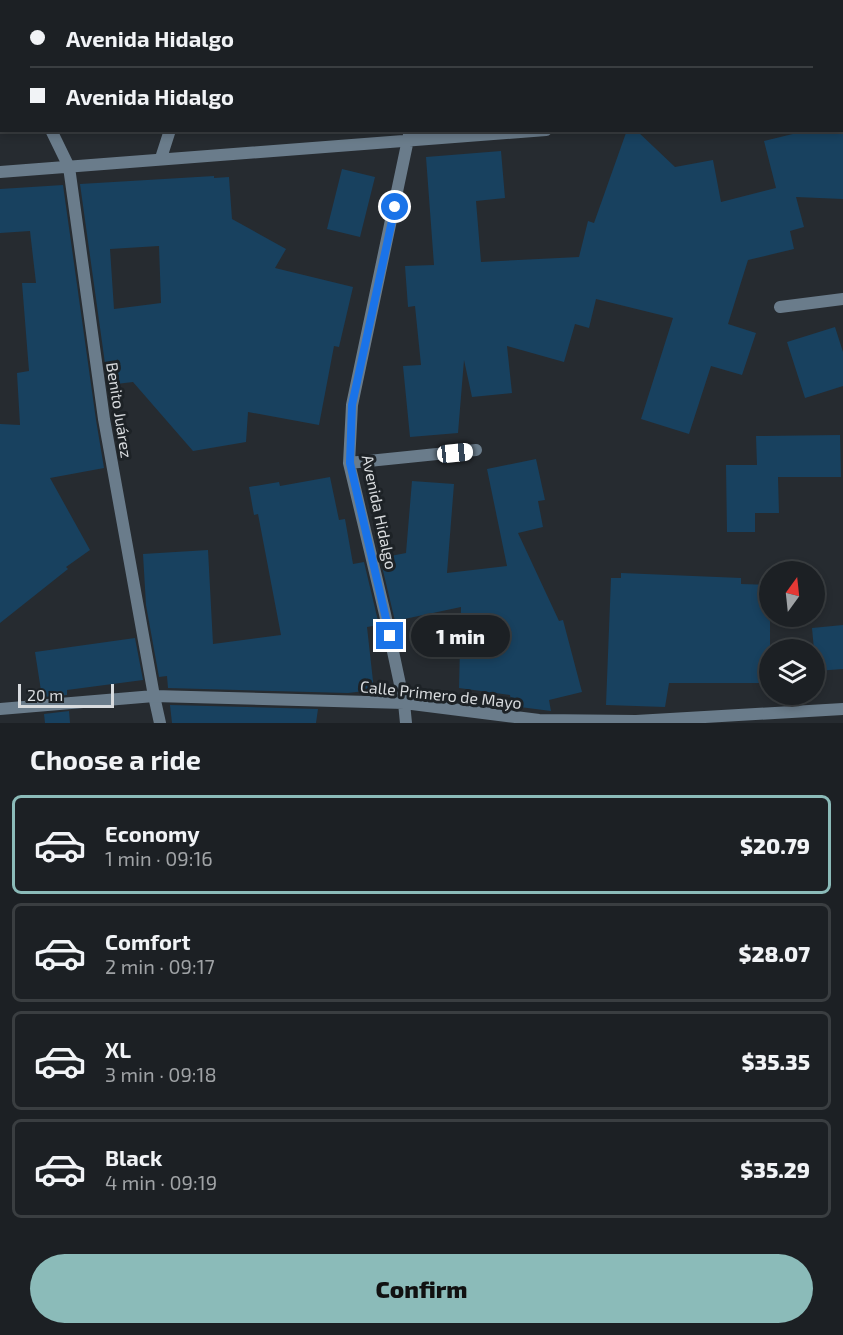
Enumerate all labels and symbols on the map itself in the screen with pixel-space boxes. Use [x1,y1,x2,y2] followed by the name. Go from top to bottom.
[381,193,408,220] route start
[103,361,137,459] street label: Benito Juárez
[436,442,474,464] car
[359,453,401,571] street label: Avenida Hidalgo
[759,561,825,627] north arrow
[411,615,510,657] callout: 1 min
[376,622,403,649] route end
[359,676,523,712] street label: Calle Primero de Mayo
[18,681,114,708] scale bar

